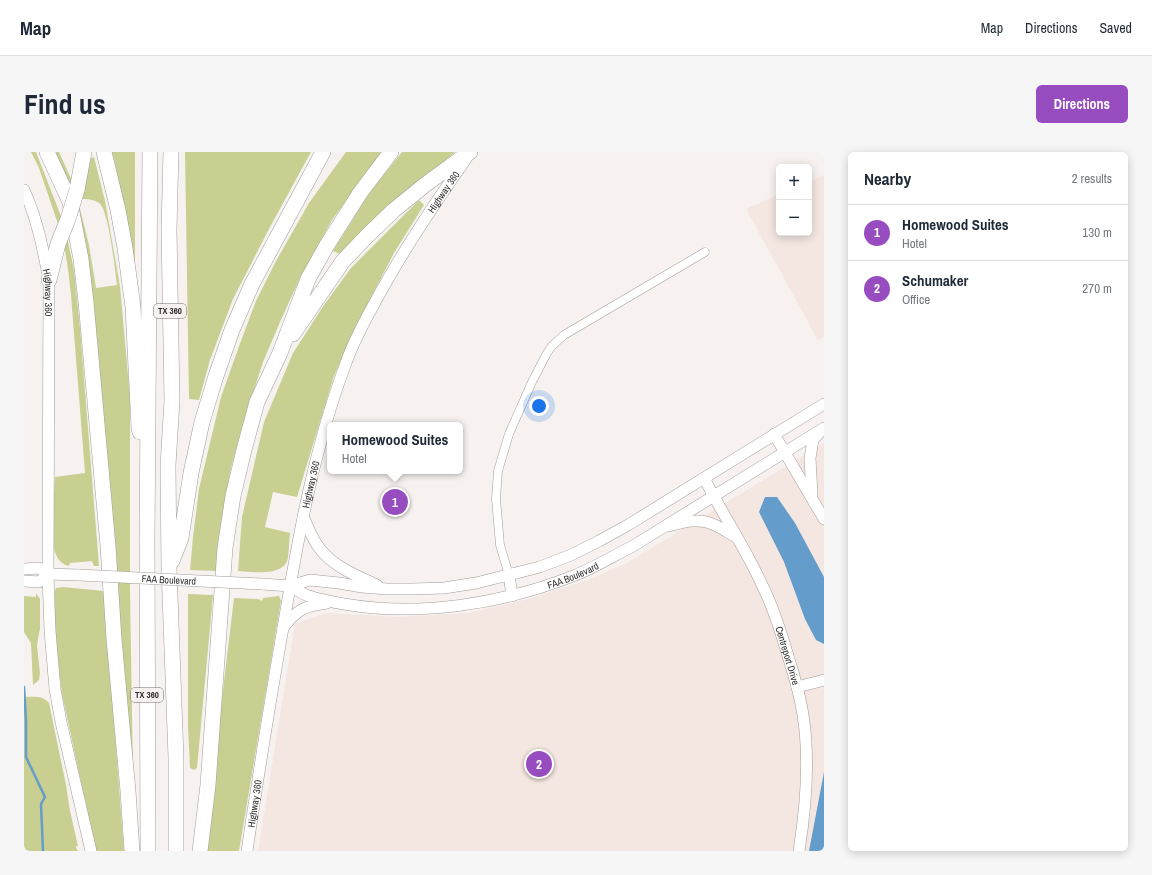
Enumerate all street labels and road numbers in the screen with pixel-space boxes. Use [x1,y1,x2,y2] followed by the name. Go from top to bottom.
[425,168,463,216] street label: Highway 360
[40,267,55,317] street label: Highway 360
[154,304,186,318] road number: TX 360
[299,459,323,509] street label: Highway 360
[546,559,601,592] street label: FAA Boulevard
[141,572,196,588] street label: FAA Boulevard
[772,625,802,687] street label: Centreport Drive
[131,688,163,702] road number: TX 360
[245,779,265,828] street label: Highway 360

